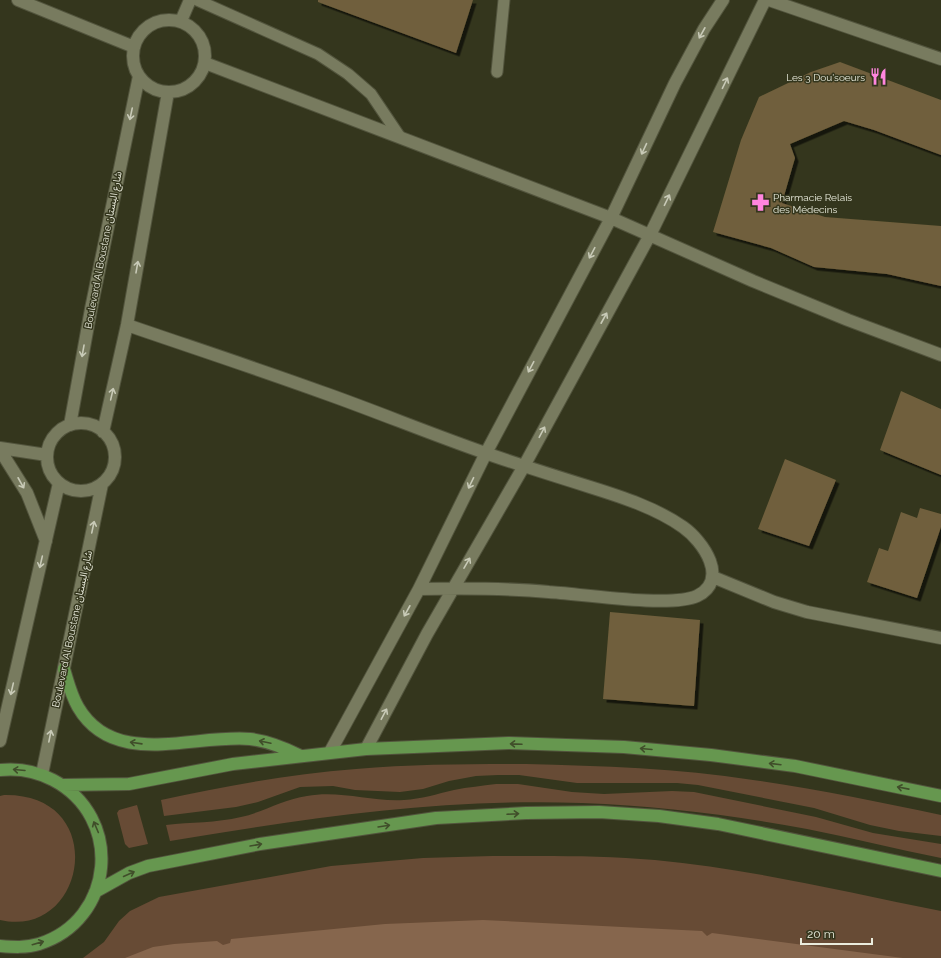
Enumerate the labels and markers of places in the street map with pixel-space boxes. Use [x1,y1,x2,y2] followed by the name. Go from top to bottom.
[868,67,888,87] restaurant icon: Les 3 Dou'soeurs
[786,72,865,83] place label: Les 3 Dou'soeurs
[773,192,852,215] place label: Pharmacie Relais des Médecins
[750,193,770,213] pharmacy icon: Pharmacie Relais des Médecins

